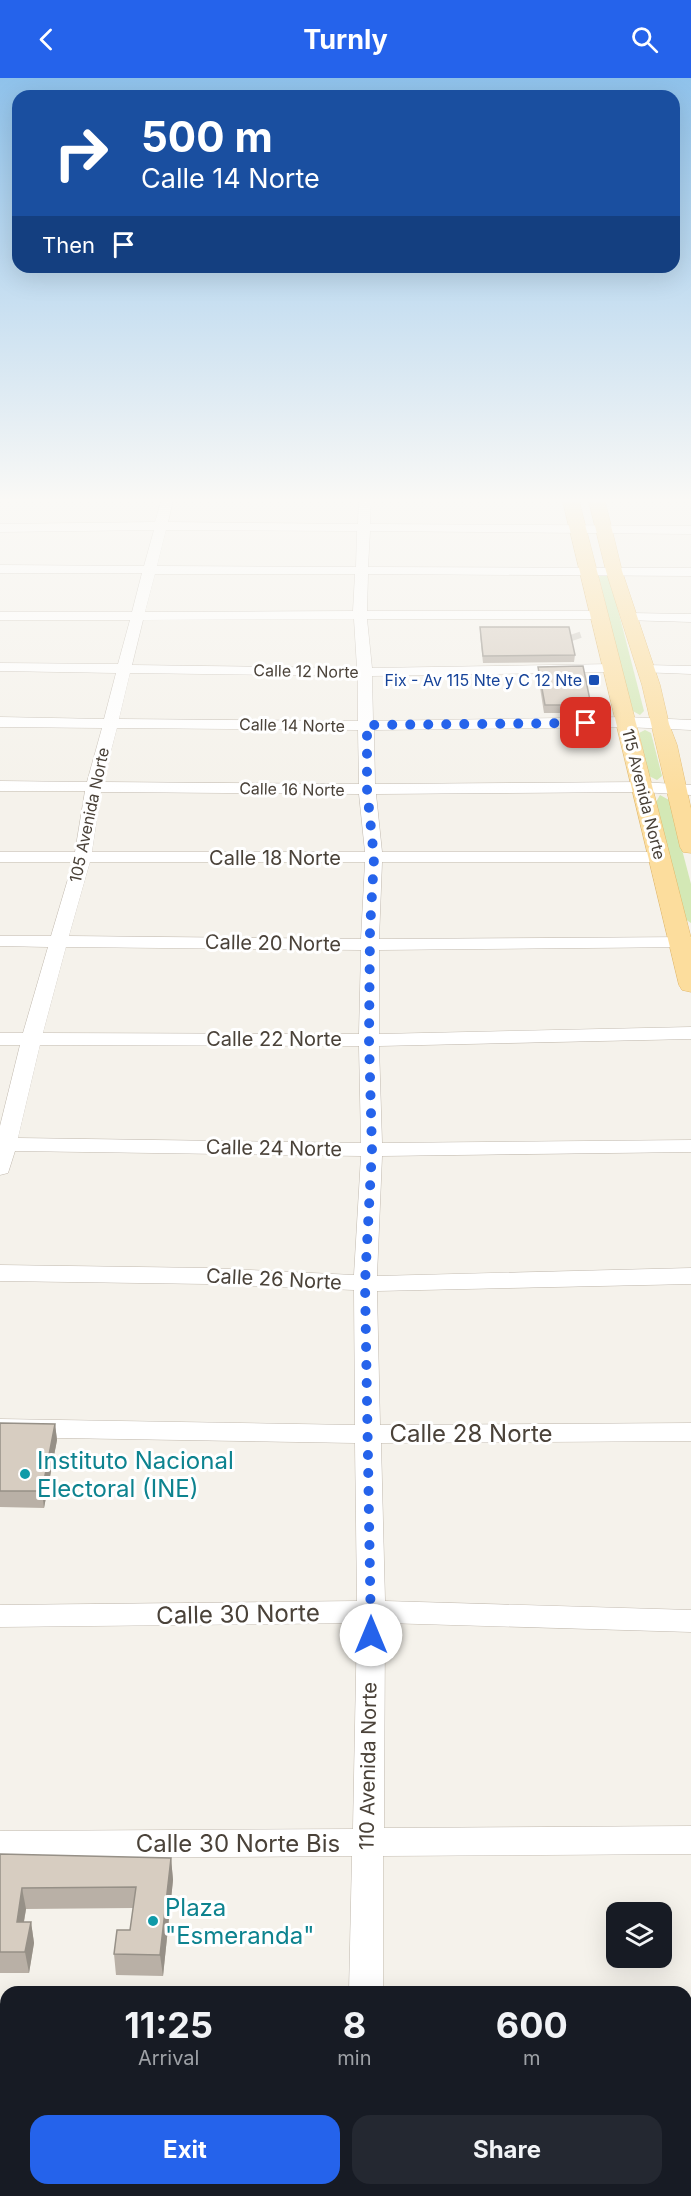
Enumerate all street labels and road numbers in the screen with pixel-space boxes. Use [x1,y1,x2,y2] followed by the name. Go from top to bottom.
[253,660,359,682] street label: Calle 12 Norte
[239,714,345,736] street label: Calle 14 Norte
[618,727,670,861] street label: 115 Avenida Norte
[65,746,113,884] street label: 105 Avenida Norte
[239,778,345,800] street label: Calle 16 Norte
[209,846,341,870] street label: Calle 18 Norte
[205,930,341,956] street label: Calle 20 Norte
[206,1027,342,1051] street label: Calle 22 Norte
[206,1135,342,1161] street label: Calle 24 Norte
[205,1263,343,1295] street label: Calle 26 Norte
[389,1419,553,1448] street label: Calle 28 Norte
[156,1598,320,1630] street label: Calle 30 Norte
[355,1682,381,1850] street label: 110 Avenida Norte
[136,1829,340,1858] street label: Calle 30 Norte Bis

